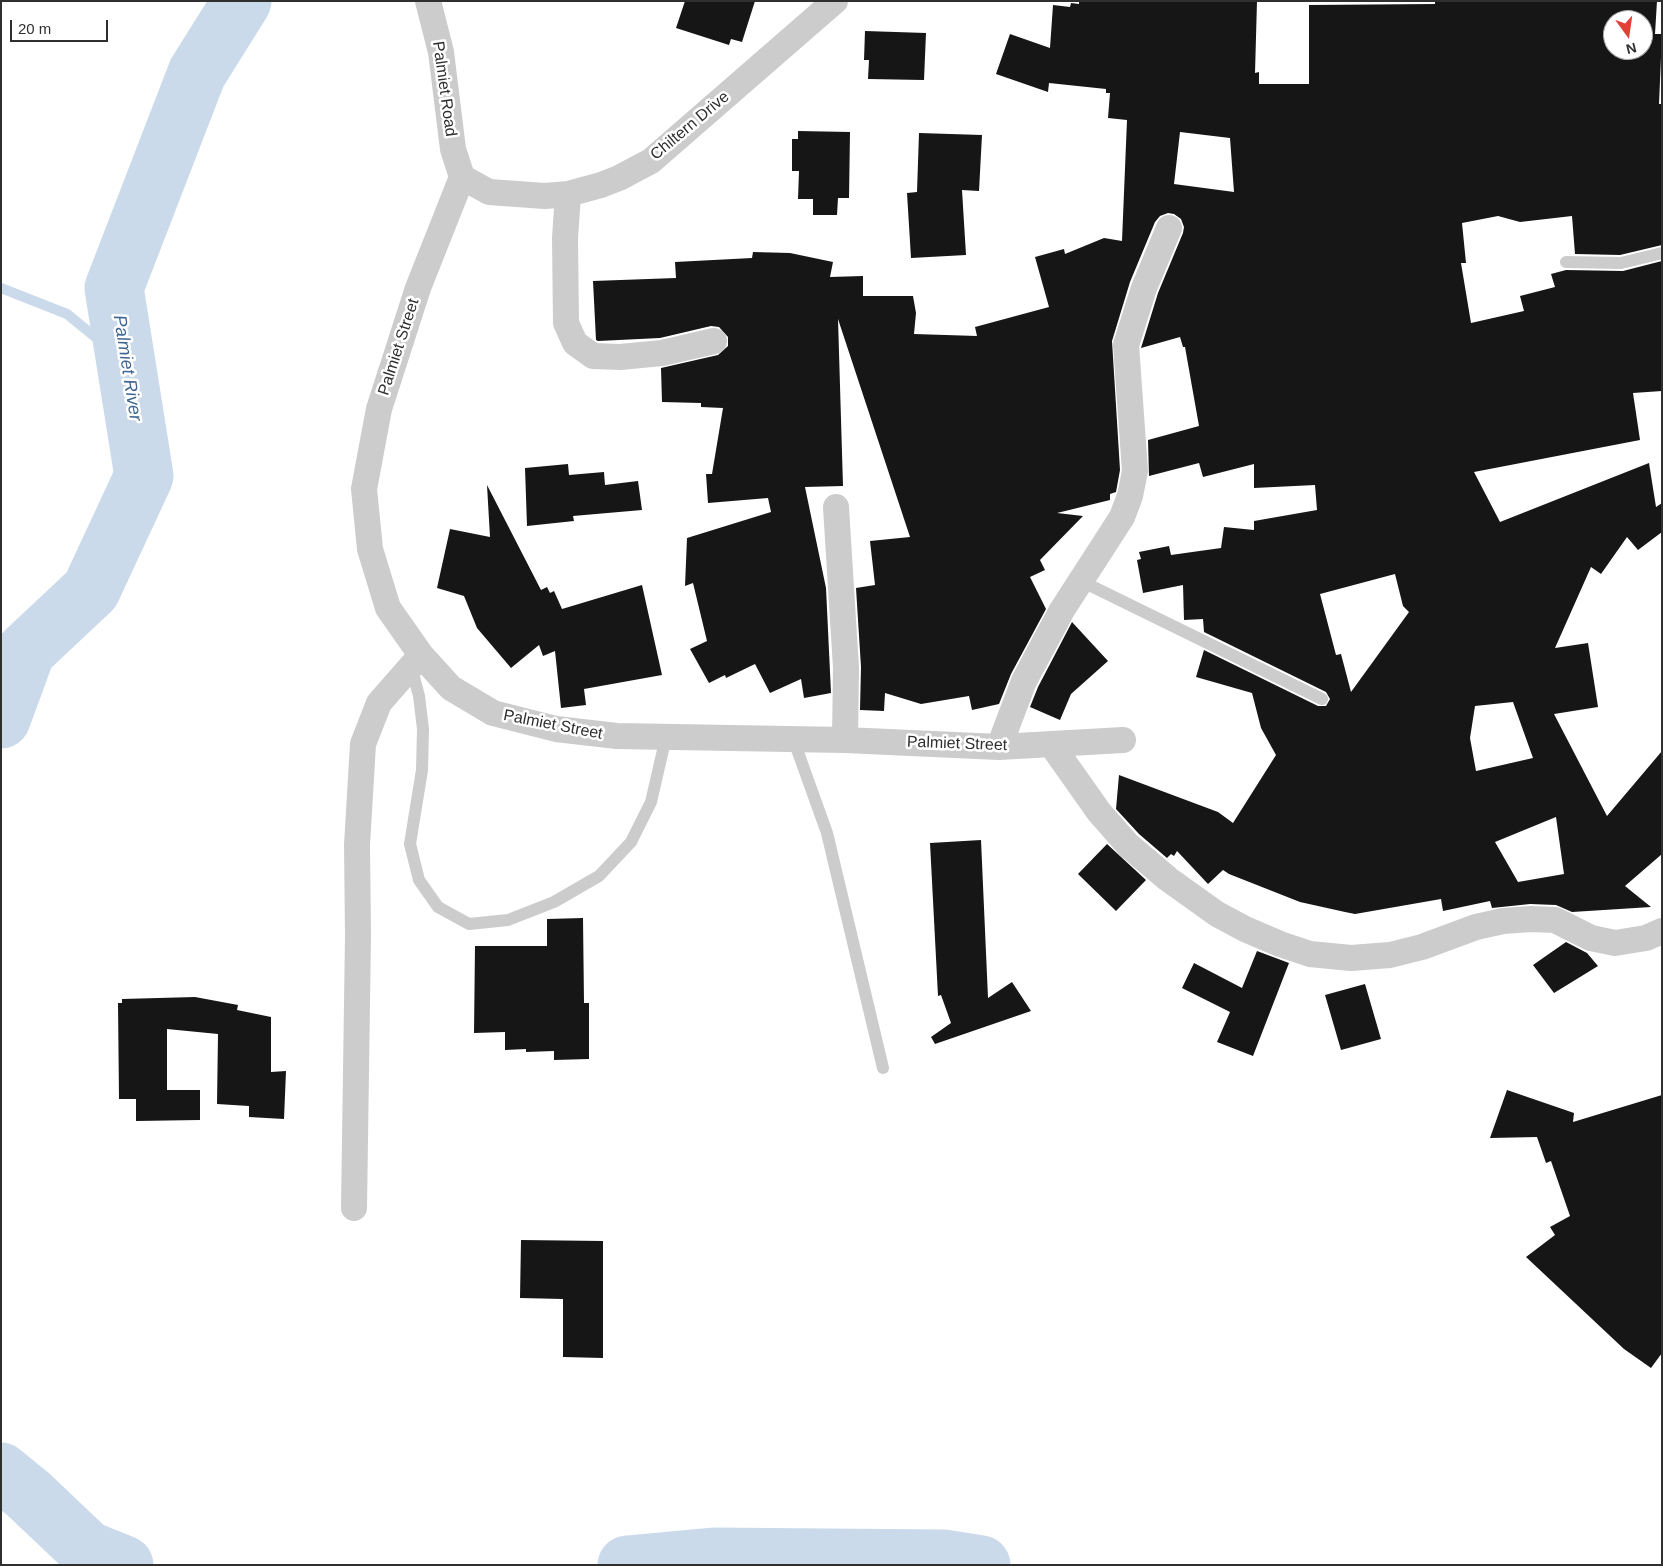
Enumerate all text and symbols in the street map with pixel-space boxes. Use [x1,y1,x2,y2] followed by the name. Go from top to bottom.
[12,10,110,42] scale bar
[1603,10,1653,60] north arrow
[18,20,51,37] text: 20 m
[428,40,460,138] street label: Palmiet Road
[1625,40,1638,58] text: N
[647,87,733,165] street label: Chiltern Drive
[374,296,424,398] street label: Palmiet Street
[108,313,146,423] water label: Palmiet River
[502,706,604,744] street label: Palmiet Street
[906,733,1008,755] street label: Palmiet Street

